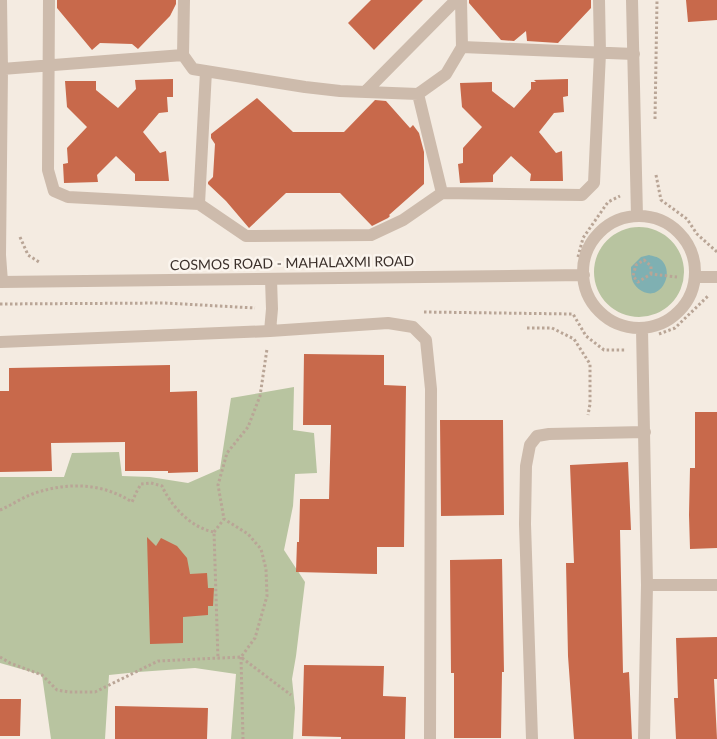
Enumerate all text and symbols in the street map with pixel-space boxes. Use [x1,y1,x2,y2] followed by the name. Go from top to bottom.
[170,252,414,273] street label: COSMOS ROAD - MAHALAXMI ROAD

